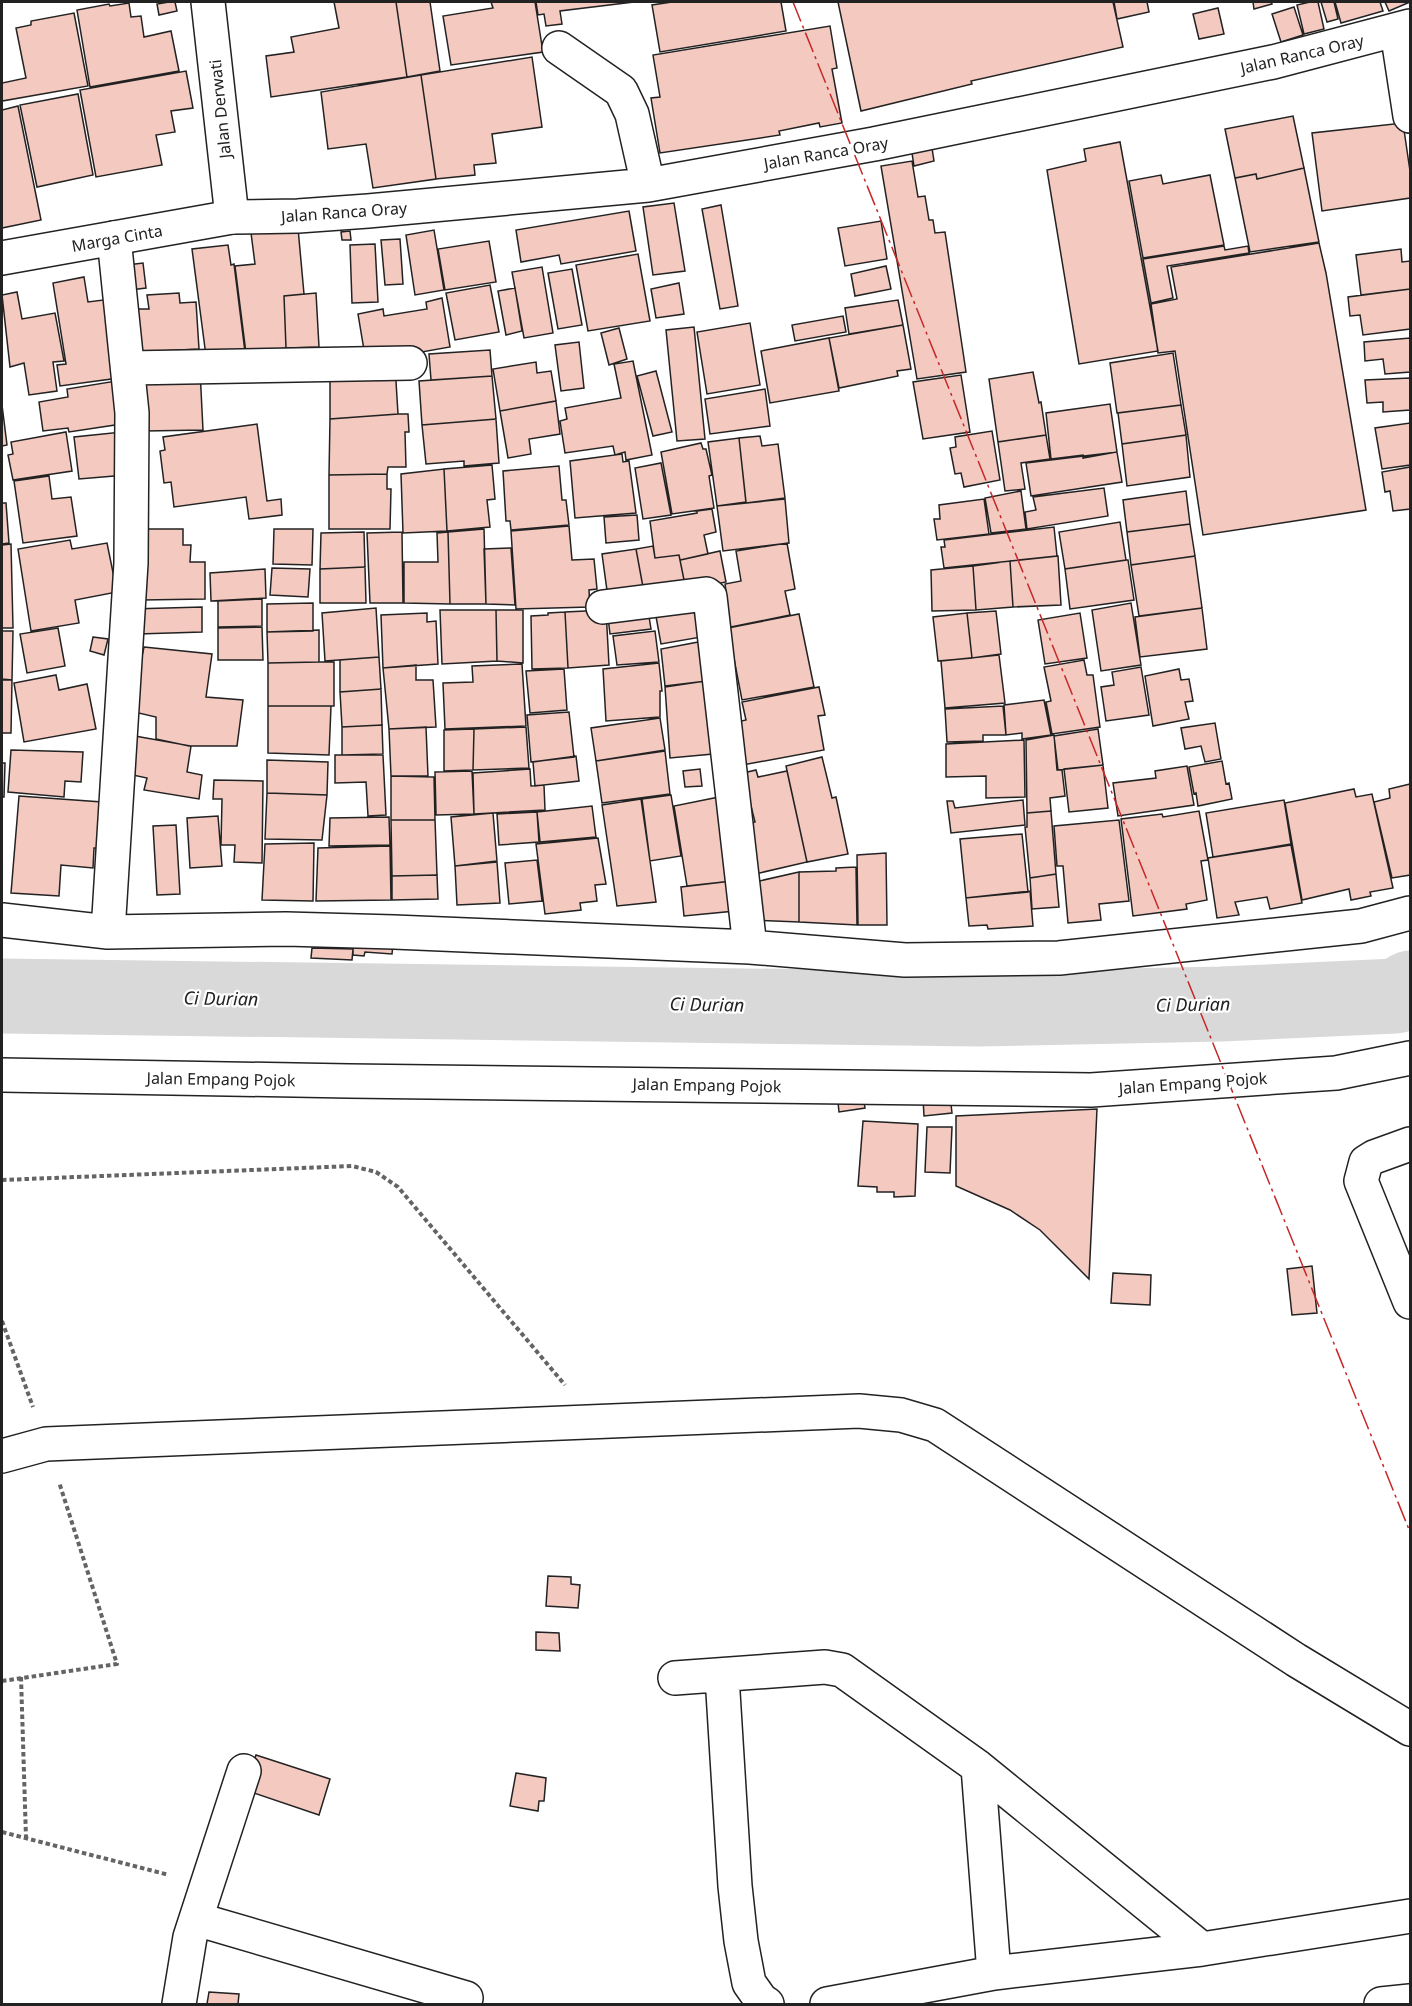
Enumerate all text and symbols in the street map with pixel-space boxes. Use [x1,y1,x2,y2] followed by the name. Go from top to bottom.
[1236,29,1367,79] street label: Jalan Ranca Oray
[204,58,236,161] street label: Jalan Derwati
[760,131,891,175] street label: Jalan Ranca Oray
[278,197,408,228] street label: Jalan Ranca Oray
[70,219,164,257] street label: Marga Cinta
[183,985,259,1011] water label: Ci Durian
[669,991,745,1017] water label: Ci Durian
[1155,991,1231,1017] water label: Ci Durian
[144,1067,296,1091] street label: Jalan Empang Pojok
[1116,1067,1268,1099] street label: Jalan Empang Pojok
[630,1073,782,1097] street label: Jalan Empang Pojok

